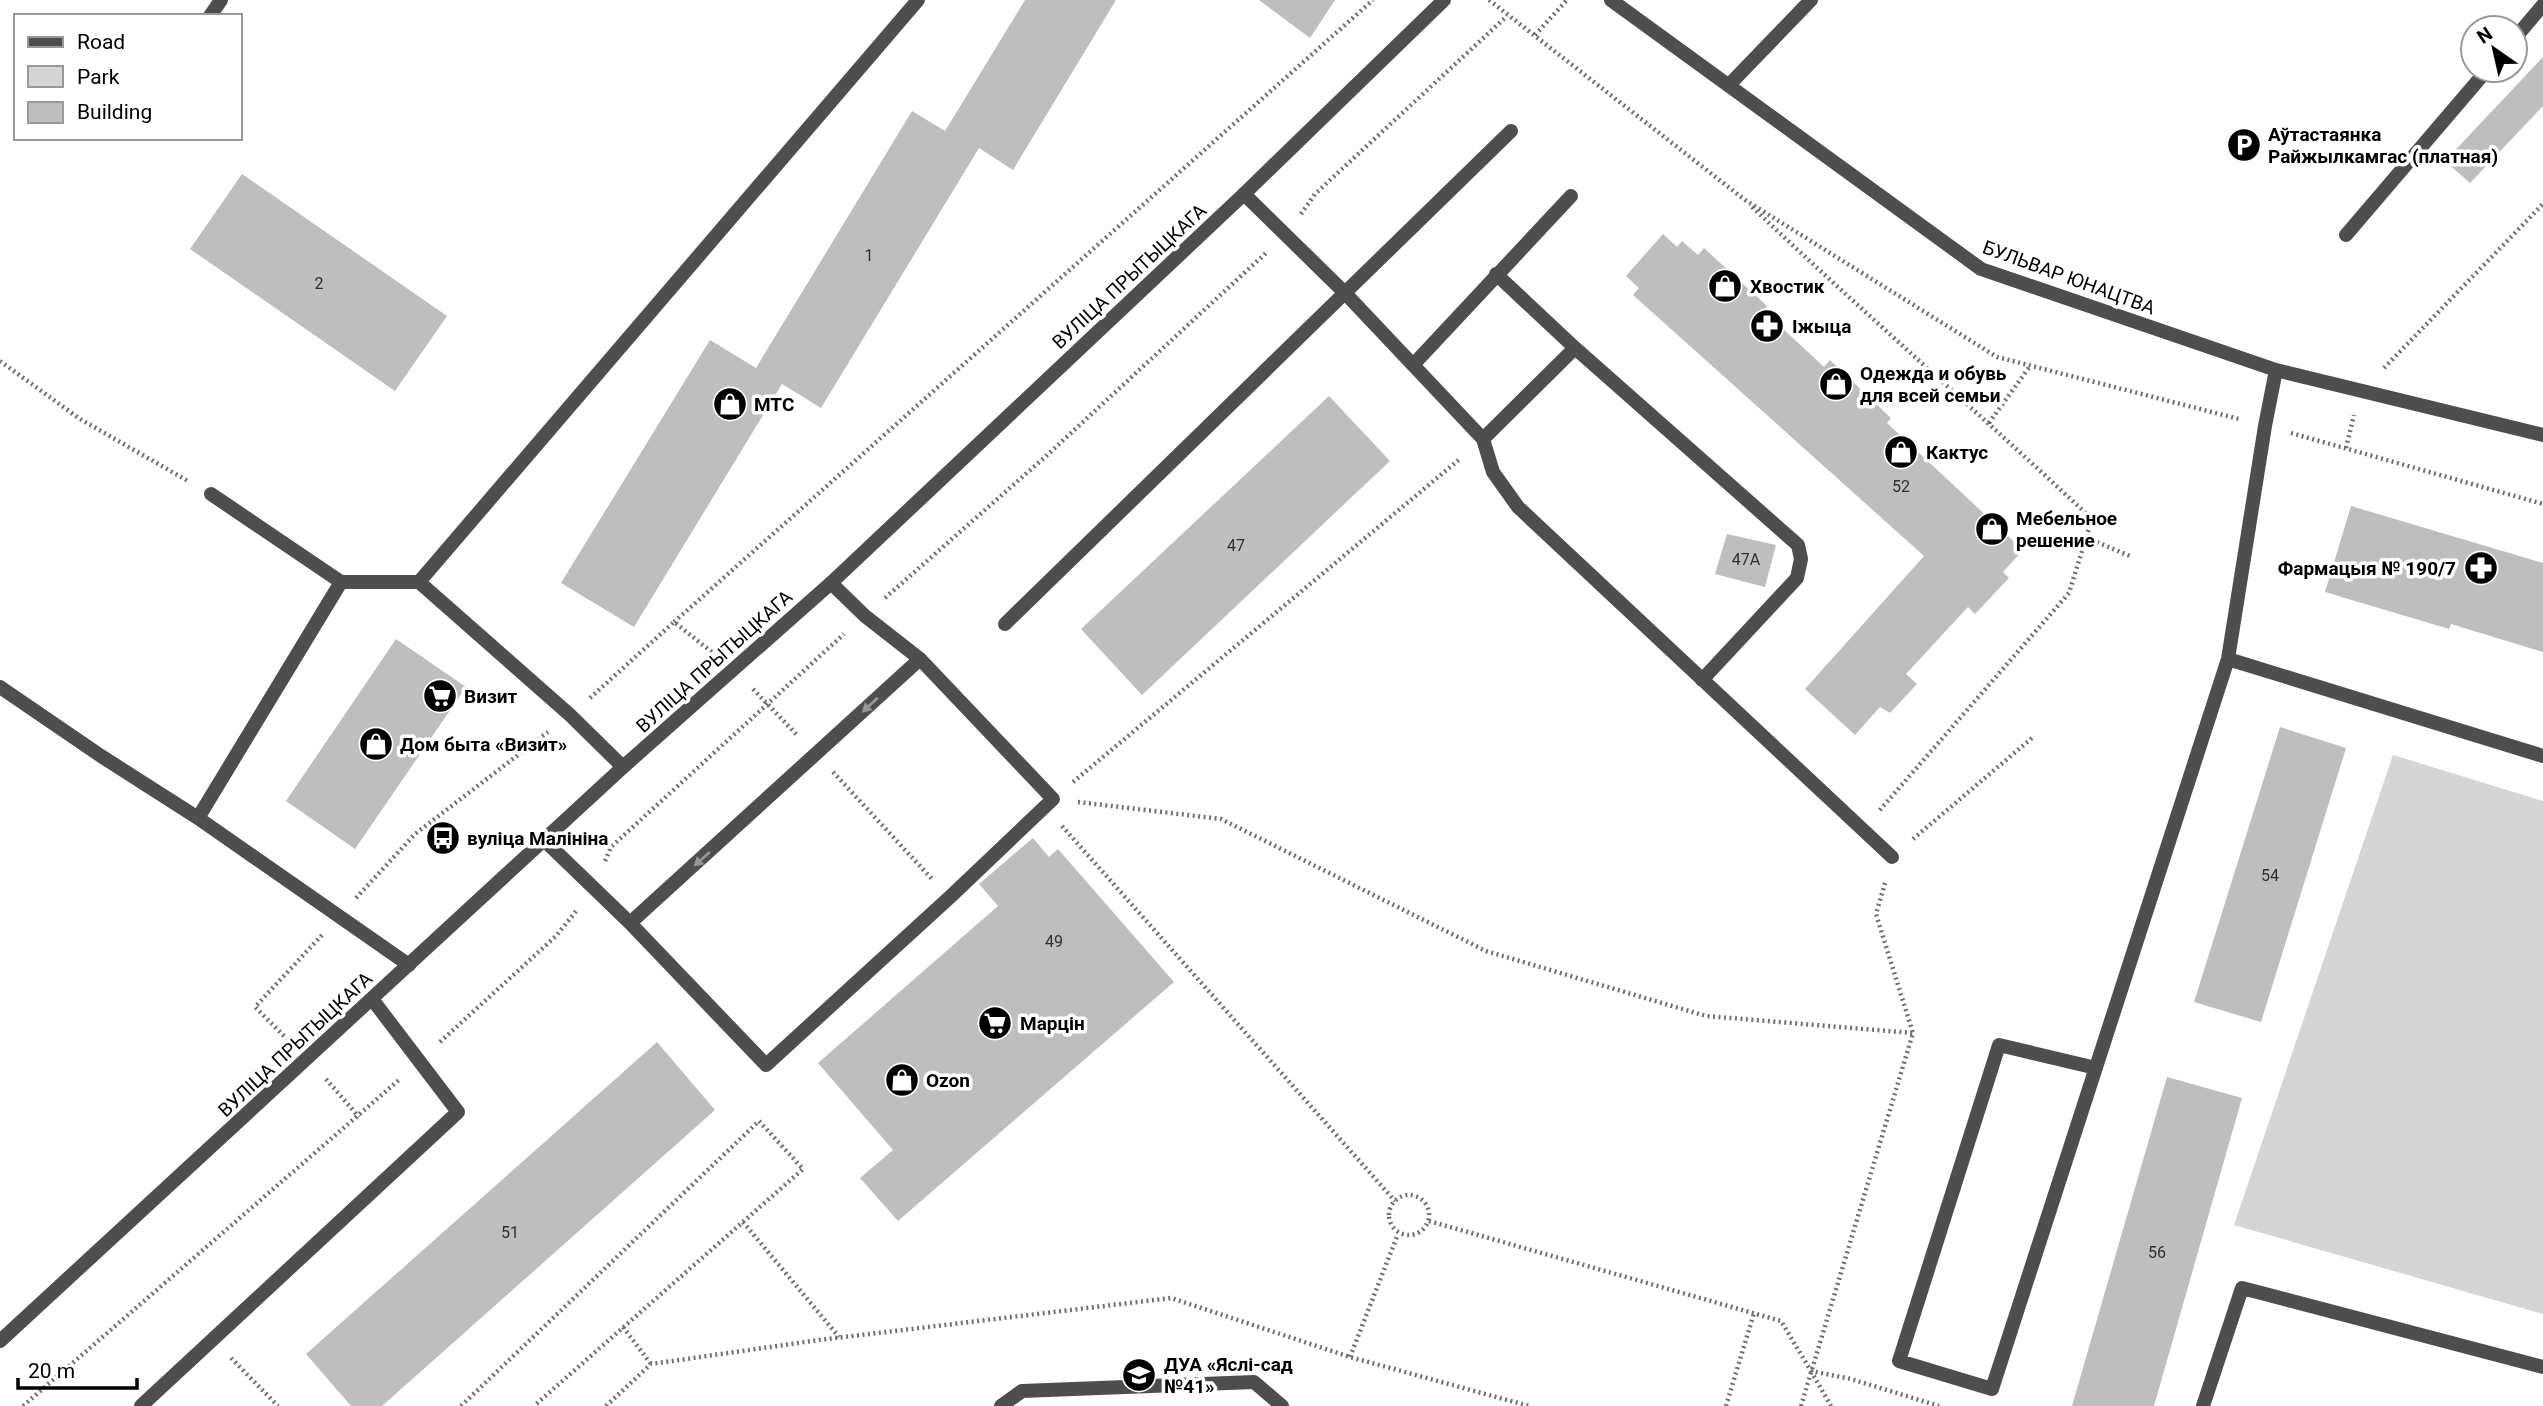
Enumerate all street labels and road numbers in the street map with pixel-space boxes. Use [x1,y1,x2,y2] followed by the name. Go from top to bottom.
[1048,199,1212,354] street label: ВУЛІЦА ПРЫТЫЦКАГА
[1979,236,2159,320] street label: БУЛЬВАР ЮНАЦТВА
[632,585,798,738] street label: ВУЛІЦА ПРЫТЫЦКАГА
[214,967,378,1122] street label: ВУЛІЦА ПРЫТЫЦКАГА

